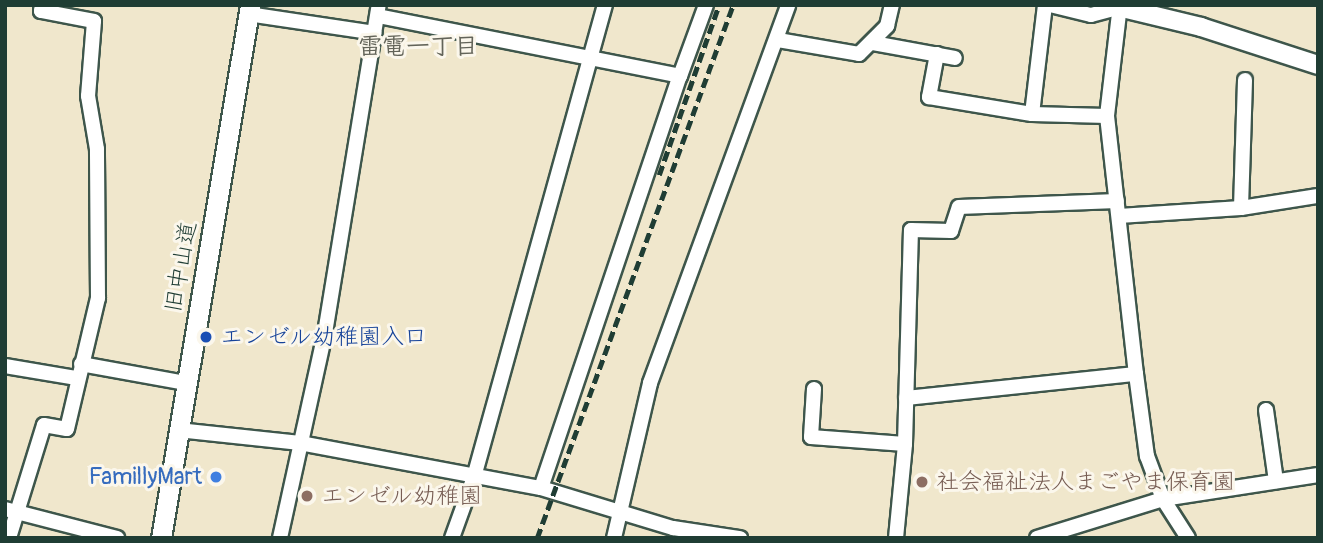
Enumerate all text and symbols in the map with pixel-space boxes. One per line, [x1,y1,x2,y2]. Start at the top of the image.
district label: 雷電一丁目 [358,33,478,61]
street label: 旧中山道 [159,219,203,315]
place label: エンゼル幼稚園入口 [220,323,427,351]
marker: エンゼル幼稚園入口 [198,329,214,345]
place label: FamillyMart [89,463,202,491]
place label: 社会福祉法人まごやま保育園 [936,468,1235,496]
marker: FamillyMart [208,469,224,485]
marker: 社会福祉法人まごやま保育園 [914,474,930,490]
place label: エンゼル幼稚園 [321,482,482,510]
marker: エンゼル幼稚園 [299,488,315,504]

